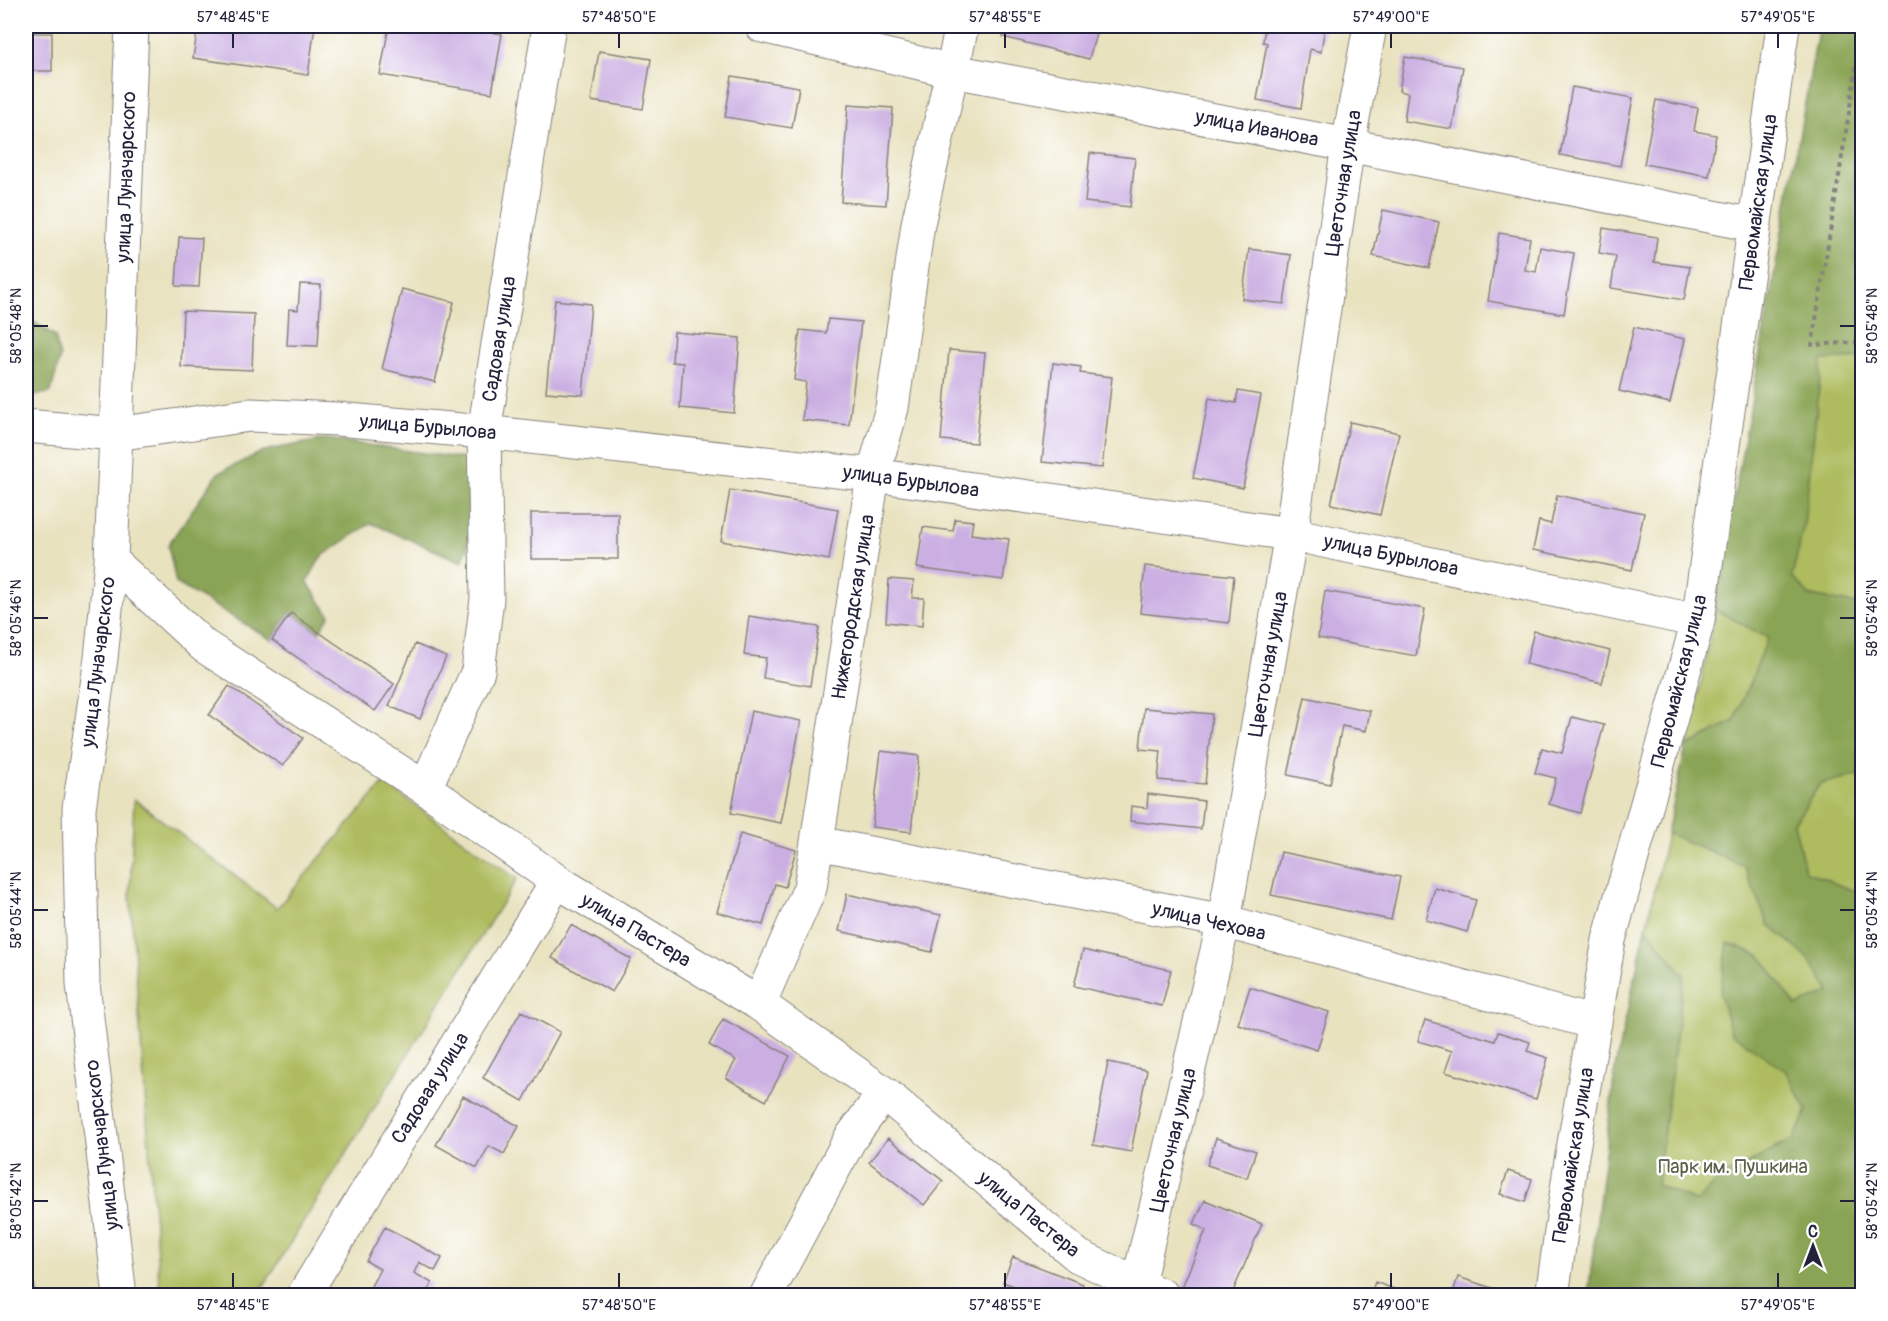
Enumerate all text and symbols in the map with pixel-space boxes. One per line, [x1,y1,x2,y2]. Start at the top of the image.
text: 57°48'45"E [197,8,269,27]
text: 57°48'50"E [582,8,656,27]
text: 57°48'55"E [969,8,1041,27]
text: 57°49'00"E [1353,8,1429,27]
text: 57°49'05"E [1741,8,1815,27]
street label: улица Луначарского [110,91,141,264]
street label: улица Иванова [1192,104,1321,152]
street label: Цветочная улица [1319,108,1367,258]
street label: Первомайская улица [1733,112,1783,292]
street label: Садовая улица [477,274,521,404]
text: 58°05'48"N [7,288,26,364]
text: 58°05'48"N [1863,288,1882,364]
street label: улица Бурылова [357,408,498,445]
street label: улица Бурылова [840,459,981,503]
street label: Нижегородская улица [826,513,880,701]
street label: улица Бурылова [1320,528,1461,582]
street label: улица Луначарского [75,575,121,750]
text: 58°05'46"N [7,579,26,657]
text: 58°05'46"N [1863,579,1882,657]
street label: Цветочная улица [1243,589,1293,739]
street label: Первомайская улица [1645,592,1713,770]
text: 58°05'44"N [7,871,26,949]
text: 58°05'44"N [1863,871,1882,949]
street label: улица Пастера [576,887,696,973]
street label: улица Чехова [1149,896,1268,946]
street label: Садовая улица [386,1027,474,1149]
street label: улица Луначарского [79,1058,125,1233]
street label: Цветочная улица [1144,1065,1202,1215]
street label: Первомайская улица [1547,1065,1599,1245]
park label: Парк им. Пушкина [1658,1154,1808,1179]
text: 58°05'42"N [7,1163,26,1239]
text: 58°05'42"N [1863,1163,1882,1239]
street label: улица Пастера [972,1165,1085,1263]
north arrow [1783,1216,1843,1276]
text: С [1808,1222,1818,1242]
text: 57°48'45"E [197,1296,269,1315]
text: 57°48'50"E [582,1296,656,1315]
text: 57°48'55"E [969,1296,1041,1315]
text: 57°49'00"E [1353,1296,1429,1315]
text: 57°49'05"E [1741,1296,1815,1315]

